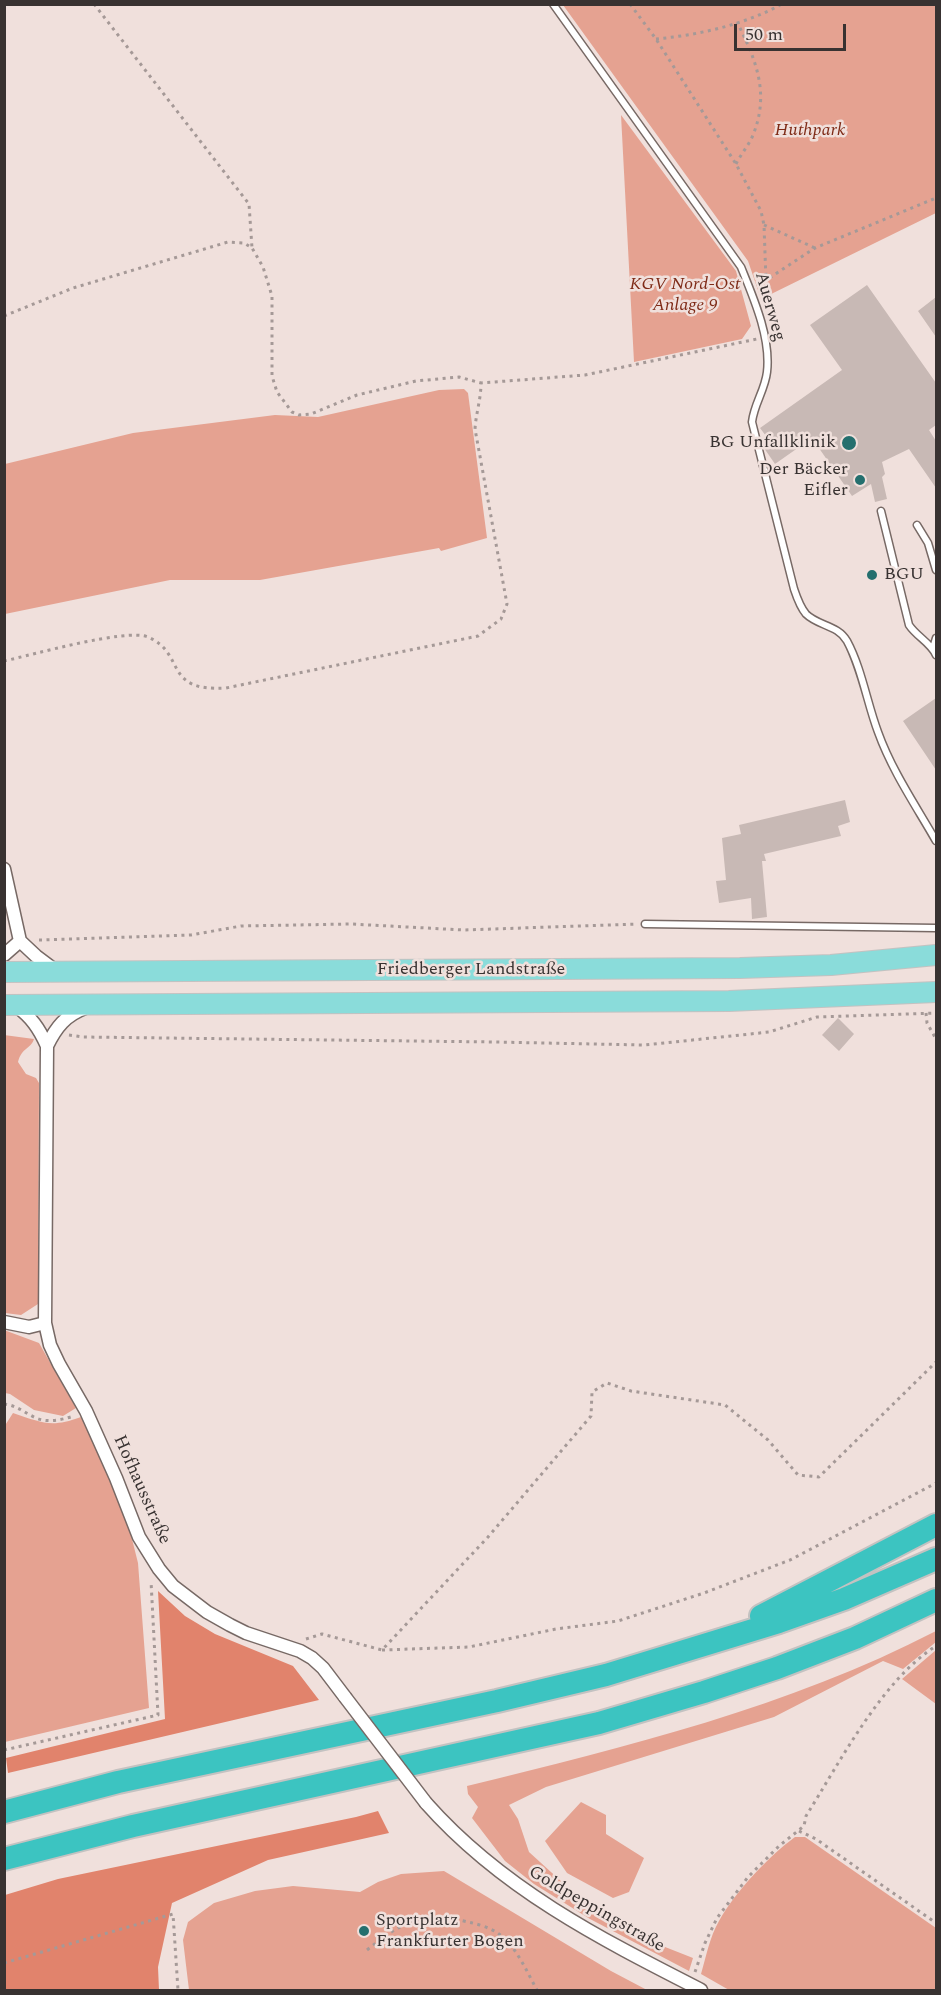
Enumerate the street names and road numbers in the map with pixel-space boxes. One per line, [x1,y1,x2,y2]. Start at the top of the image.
street label: Auerweg [749,270,789,344]
street label: Friedberger Landstraße [377,959,565,981]
street label: Hofhausstraße [107,1432,175,1548]
street label: Goldpeppingstraße [524,1862,668,1958]

